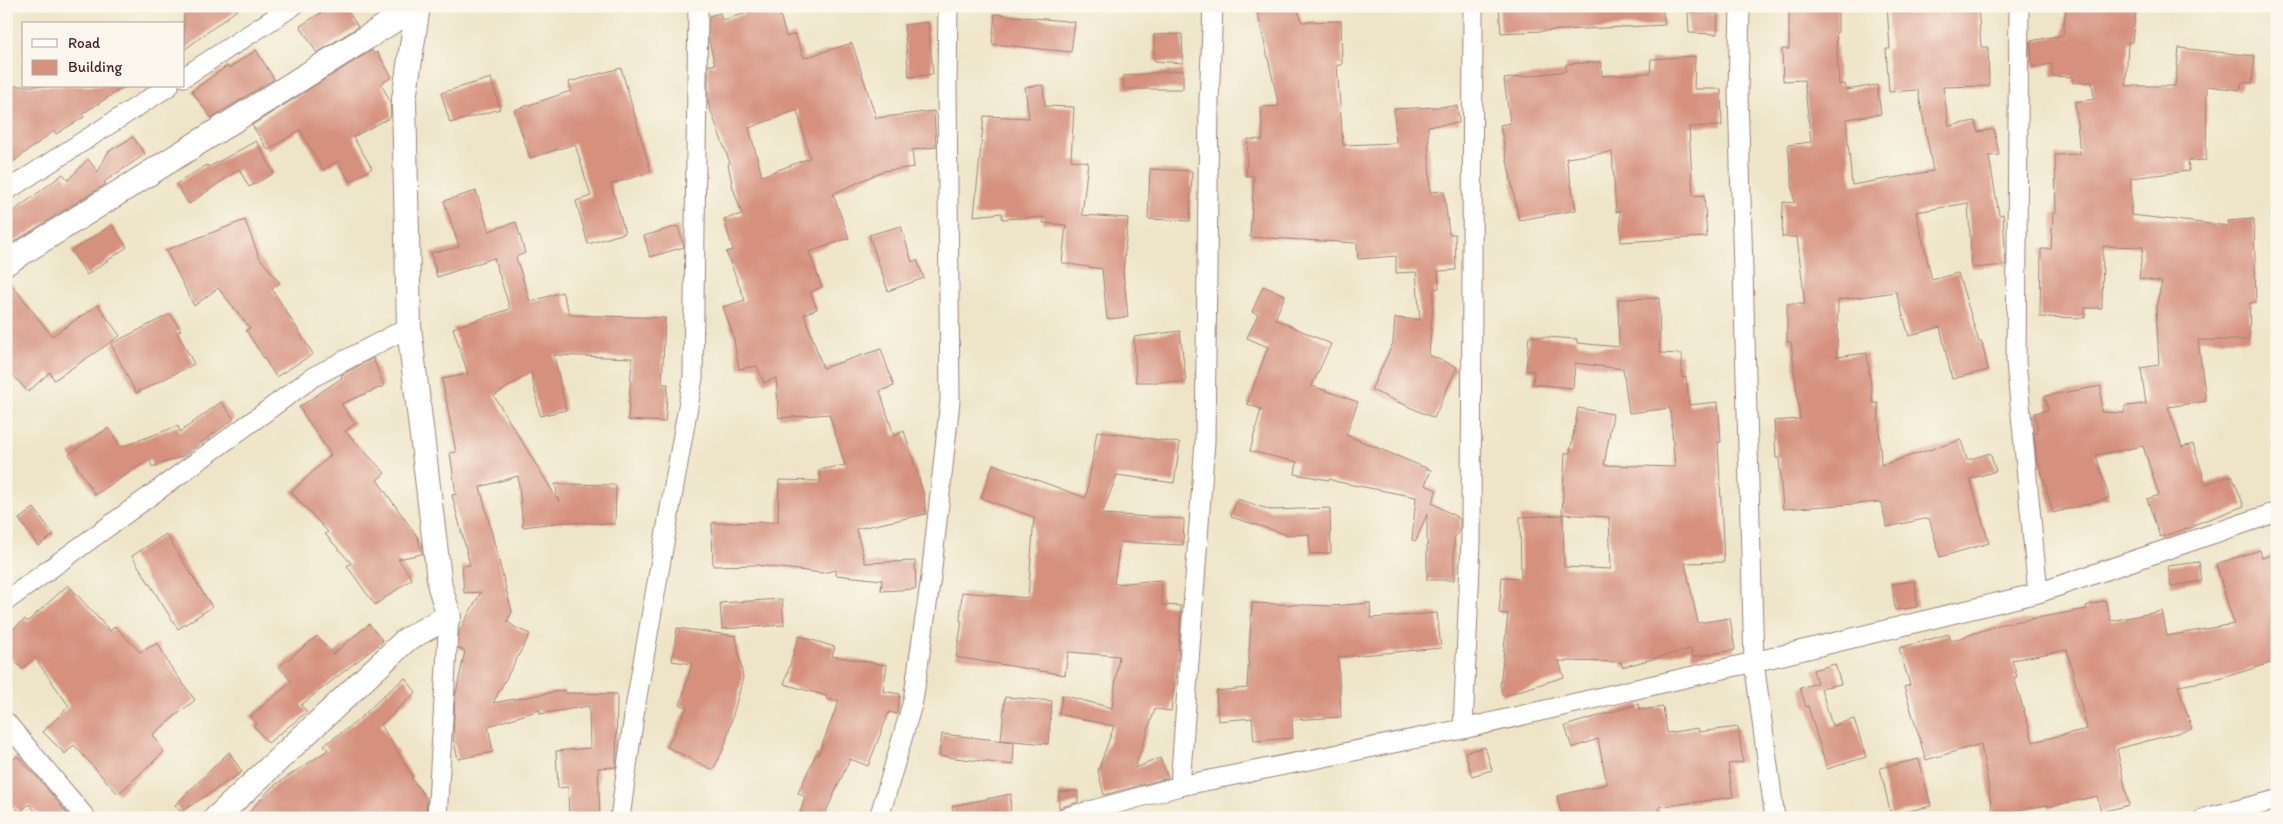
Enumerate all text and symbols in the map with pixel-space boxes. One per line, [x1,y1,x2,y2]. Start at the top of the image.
legend [22,22,185,88]
text: Road [68,34,101,52]
text: Building [68,58,122,76]

